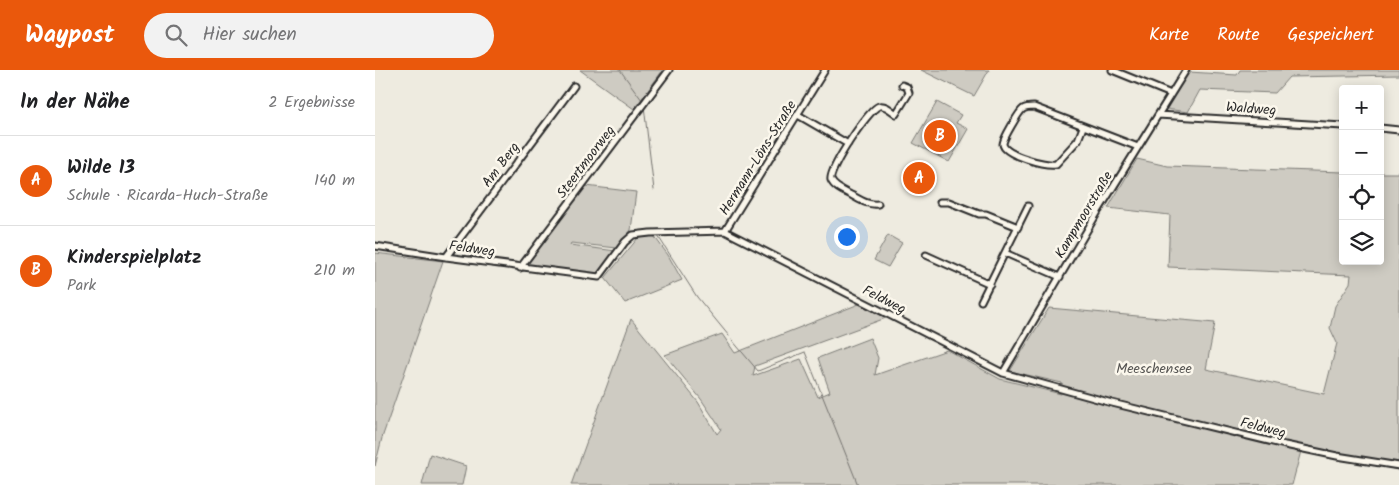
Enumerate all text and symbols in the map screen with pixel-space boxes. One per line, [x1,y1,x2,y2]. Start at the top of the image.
search box [144,13,494,58]
text: Waypost [25,16,114,55]
text: Hier suchen [202,20,297,50]
icon: search [162,21,190,49]
text: Karte [1149,21,1189,50]
text: Route [1217,21,1260,50]
text: Gespeichert [1288,21,1374,50]
map controls [1339,85,1384,265]
button: + [1339,85,1384,130]
text: In der Nähe [20,86,130,119]
text: 2 Ergebnisse [268,90,355,115]
street label: Hermann-Löns-Straße [714,96,803,220]
street label: Waldweg [1225,96,1277,122]
pin: B [924,117,956,155]
street label: Steertmoorweg [551,121,621,203]
button: − [1339,130,1384,175]
street label: Am Berg [477,138,525,192]
text: Wilde 13 [67,153,135,183]
pin: A [903,159,935,197]
street label: Kampmoorstraße [1049,167,1119,263]
text: A [31,168,41,193]
text: 140 m [314,168,355,193]
button: locate [1339,175,1384,220]
text: Schule · Ricarda-Huch-Straße [67,183,268,208]
button: layers [1339,220,1384,265]
your location [834,224,860,250]
street label: Feldweg [447,235,497,263]
text: Kinderspielplatz [67,243,201,273]
text: B [31,258,41,283]
text: 210 m [314,258,355,283]
text: Park [67,273,96,298]
street label: Feldweg [858,280,910,320]
park label: Meeschensee [1116,358,1193,380]
street label: Feldweg [1238,412,1288,444]

